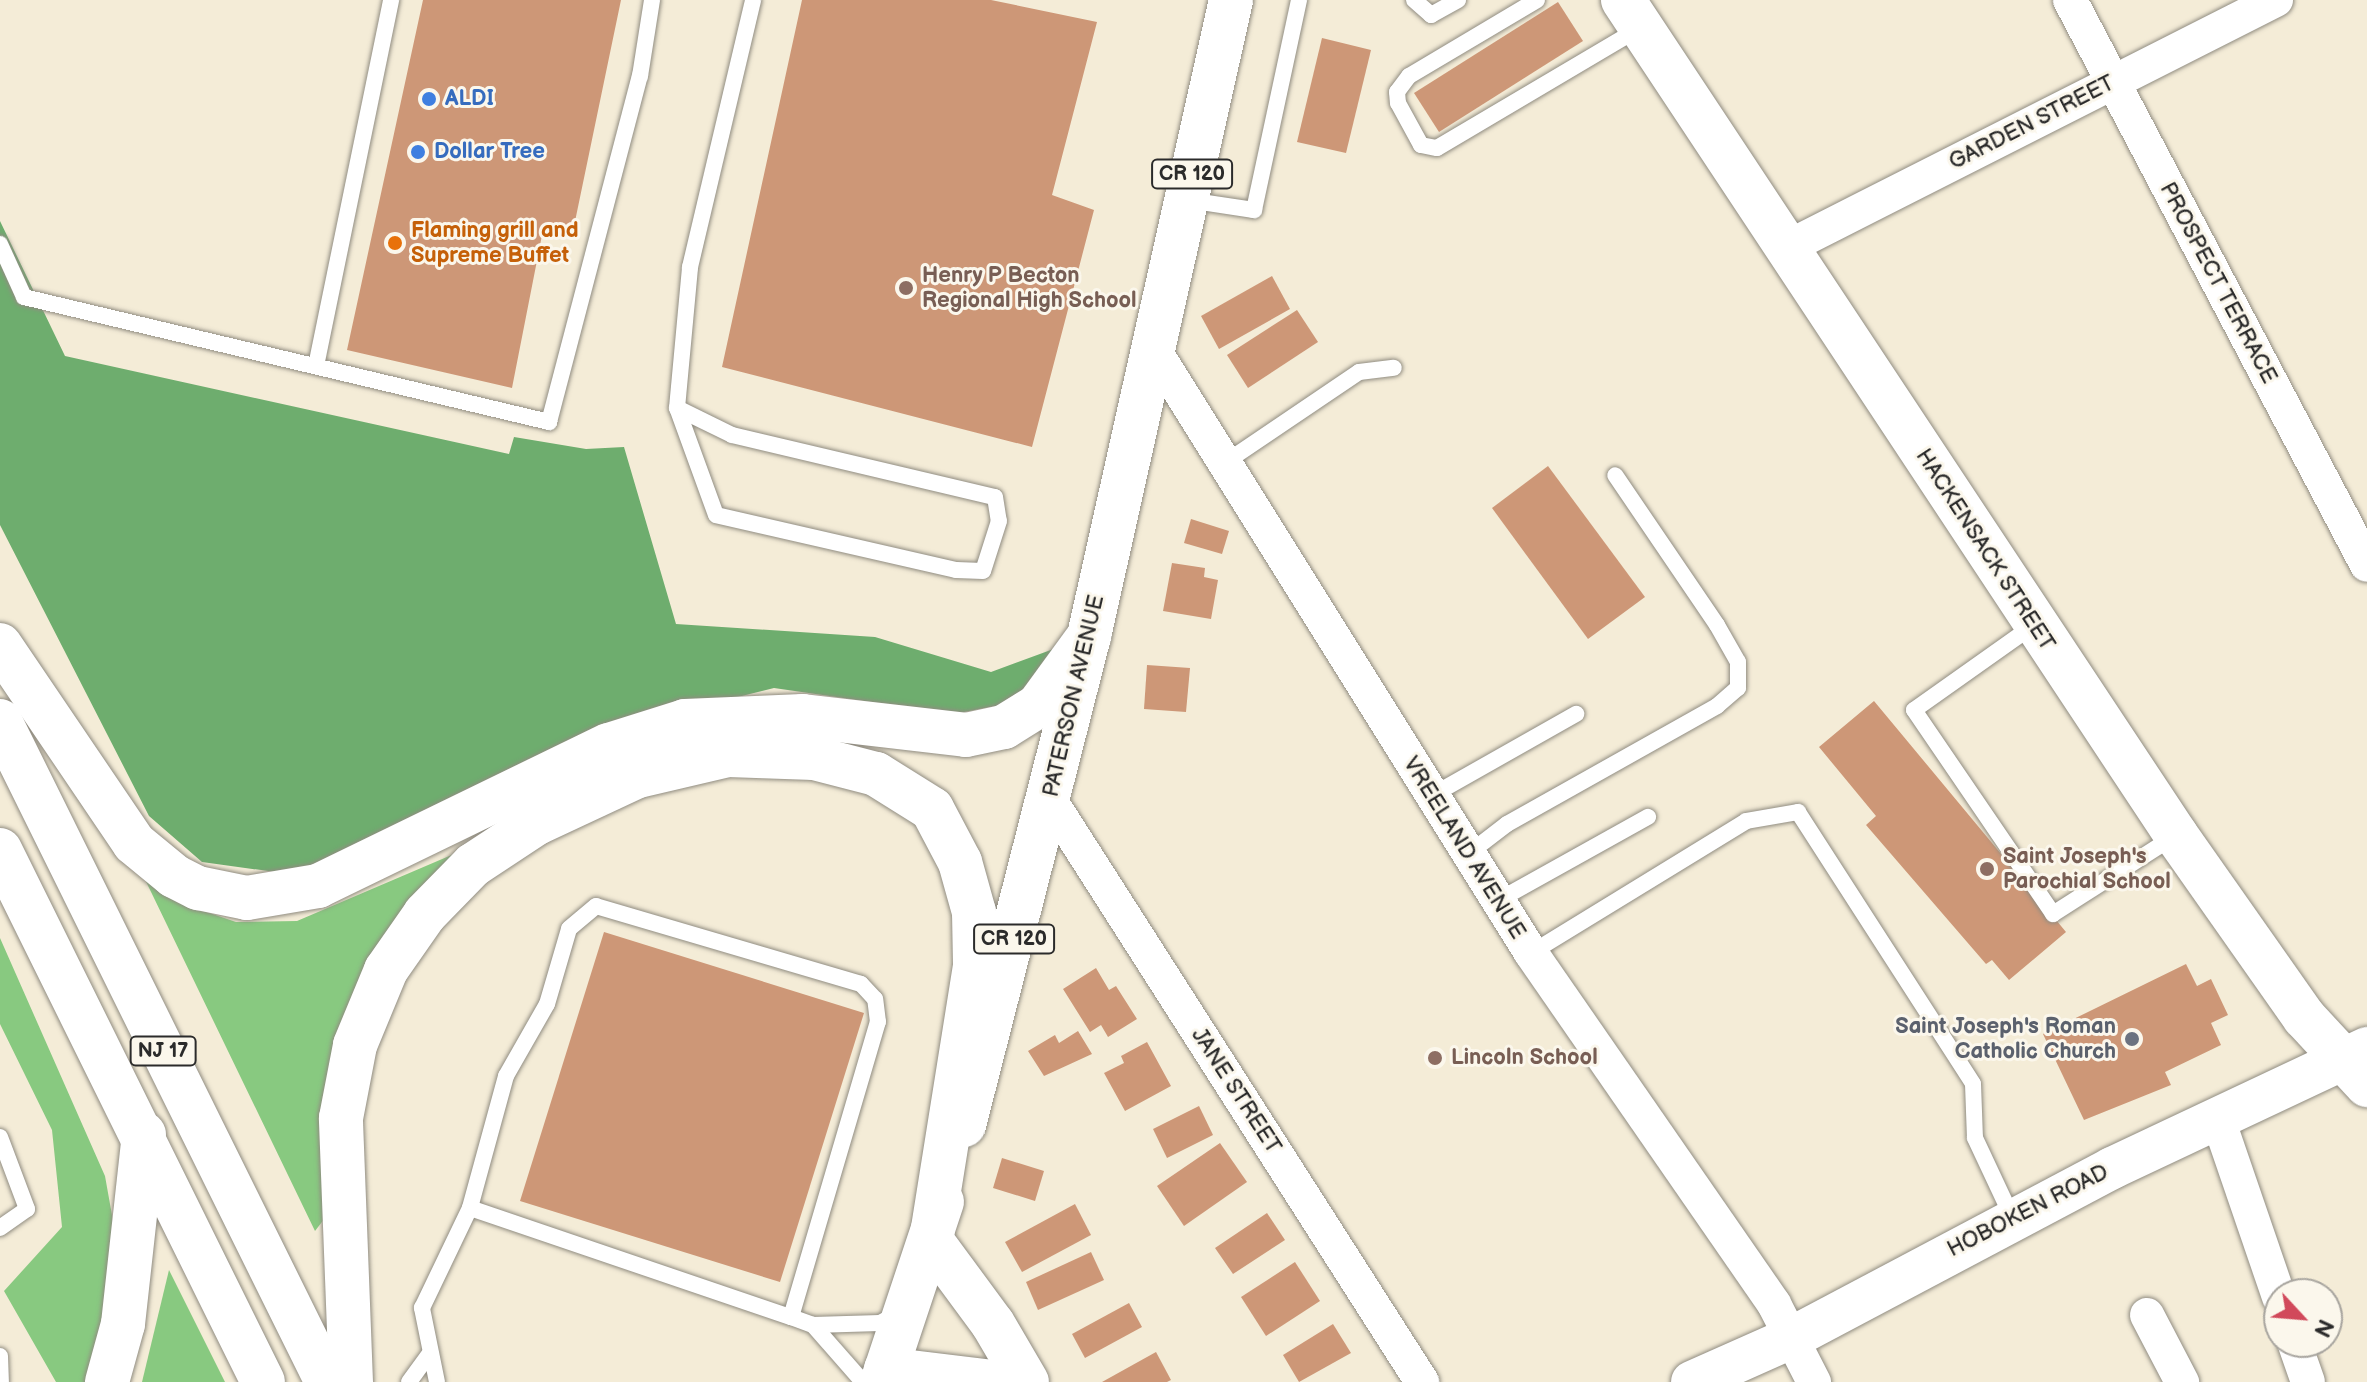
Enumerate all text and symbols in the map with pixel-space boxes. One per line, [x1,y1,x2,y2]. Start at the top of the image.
street label: GARDEN STREET [1945,70,2119,176]
place label: ALDI [445,86,494,112]
marker: ALDI [420,90,438,108]
place label: Dollar Tree [434,139,545,165]
marker: Dollar Tree [409,143,427,161]
road number: CR 120 [1150,158,1234,190]
street label: PROSPECT TERRACE [2154,178,2282,388]
place label: Flaming grill and Supreme Buffet [411,217,579,268]
marker: Flaming grill and Supreme Buffet [386,234,404,252]
place label: Henry P Becton Regional High School [922,262,1137,314]
marker: Henry P Becton Regional High School [897,279,915,297]
street label: HACKENSACK STREET [1910,444,2060,656]
street label: PATERSON AVENUE [1038,593,1110,799]
street label: VREELAND AVENUE [1397,752,1531,944]
place label: Saint Joseph's Parochial School [2003,843,2171,894]
marker: Saint Joseph's Parochial School [1978,860,1996,878]
road number: CR 120 [972,923,1056,955]
place label: Saint Joseph's Roman Catholic Church [1895,1013,2116,1064]
street label: JANE STREET [1185,1023,1287,1159]
marker: Saint Joseph's Roman Catholic Church [2123,1030,2141,1048]
road number: NJ 17 [129,1035,197,1067]
place label: Lincoln School [1451,1045,1598,1071]
marker: Lincoln School [1426,1049,1444,1067]
street label: HOBOKEN ROAD [1943,1159,2113,1263]
north arrow [2263,1278,2343,1358]
text: N [2307,1315,2339,1341]

